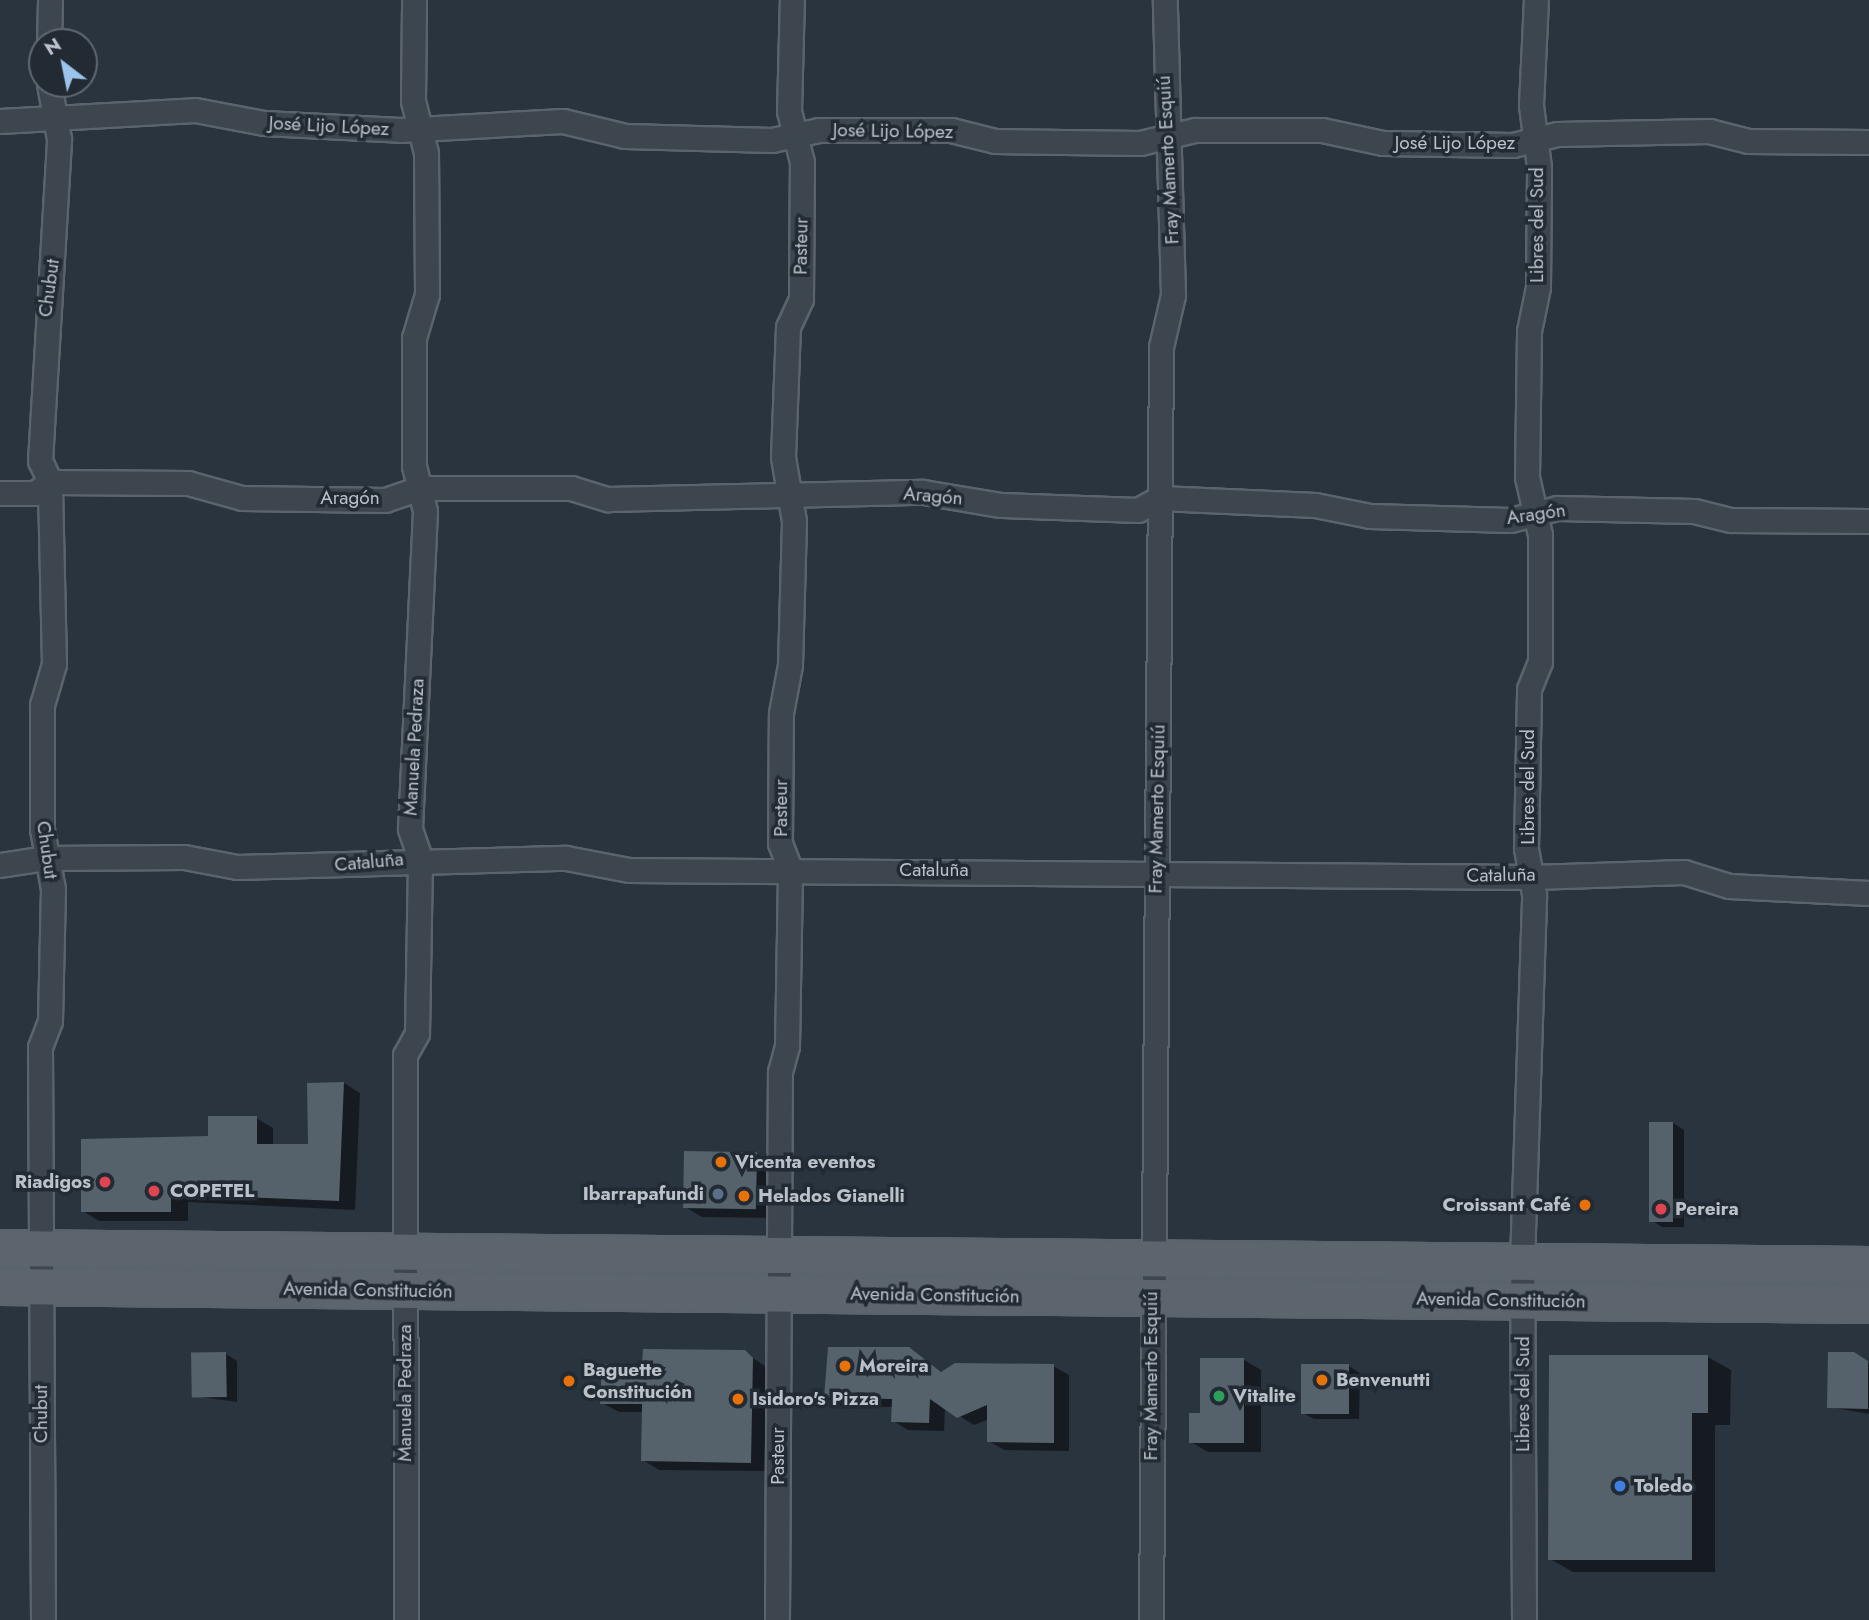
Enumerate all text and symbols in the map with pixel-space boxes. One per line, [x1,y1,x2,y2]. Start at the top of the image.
north arrow [28,28,98,98]
text: N [39,31,66,62]
street label: Fray Mamerto Esquiú [1152,75,1184,245]
street label: José Lijo López [268,111,390,141]
street label: José Lijo López [833,119,953,143]
street label: José Lijo López [1395,132,1515,154]
street label: Libres del Sud [1526,167,1548,283]
street label: Pasteur [789,217,813,275]
street label: Chubut [34,258,64,318]
street label: Aragón [902,482,964,510]
street label: Aragón [320,487,380,509]
street label: Aragón [1505,499,1567,529]
street label: Manuela Pedraza [399,678,429,816]
street label: Fray Mamerto Esquiú [1144,724,1170,894]
street label: Libres del Sud [1517,729,1539,845]
street label: Pasteur [770,779,792,837]
street label: Chubut [32,820,62,880]
street label: Cataluña [333,848,405,876]
street label: Cataluña [899,859,969,881]
street label: Cataluña [1466,863,1536,887]
place label: Vicenta eventos [735,1151,875,1173]
marker: Vicenta eventos [713,1154,729,1170]
place label: Riadigos [15,1171,91,1193]
marker: Riadigos [97,1174,113,1190]
place label: COPETEL [170,1180,254,1202]
marker: COPETEL [144,1181,164,1201]
place label: Ibarrapafundi [583,1183,704,1205]
place label: Helados Gianelli [758,1185,905,1207]
marker: Ibarrapafundi [710,1186,726,1202]
marker: Helados Gianelli [736,1188,752,1204]
place label: Croissant Café [1442,1194,1571,1216]
marker: Croissant Café [1577,1197,1593,1213]
place label: Pereira [1675,1198,1739,1220]
marker: Pereira [1653,1201,1669,1217]
street label: Avenida Constitución [283,1277,453,1303]
street label: Avenida Constitución [850,1282,1020,1308]
street label: Avenida Constitución [1416,1287,1586,1313]
street label: Fray Mamerto Esquiú [1140,1292,1162,1460]
street label: Manuela Pedraza [394,1324,416,1462]
street label: Libres del Sud [1512,1336,1534,1452]
place label: Moreira [859,1355,929,1377]
marker: Moreira [837,1358,853,1374]
place label: Baguette Constitución [583,1359,692,1403]
place label: Benvenutti [1336,1369,1430,1391]
marker: Benvenutti [1314,1372,1330,1388]
marker: Baguette Constitución [561,1373,577,1389]
street label: Chubut [30,1385,52,1443]
place label: Vitalite [1233,1385,1296,1407]
place label: Isidoro's Pizza [752,1388,879,1410]
marker: Vitalite [1211,1388,1227,1404]
marker: Isidoro's Pizza [730,1391,746,1407]
street label: Pasteur [767,1427,789,1485]
place label: Toledo [1634,1475,1693,1497]
marker: Toledo [1612,1478,1628,1494]

